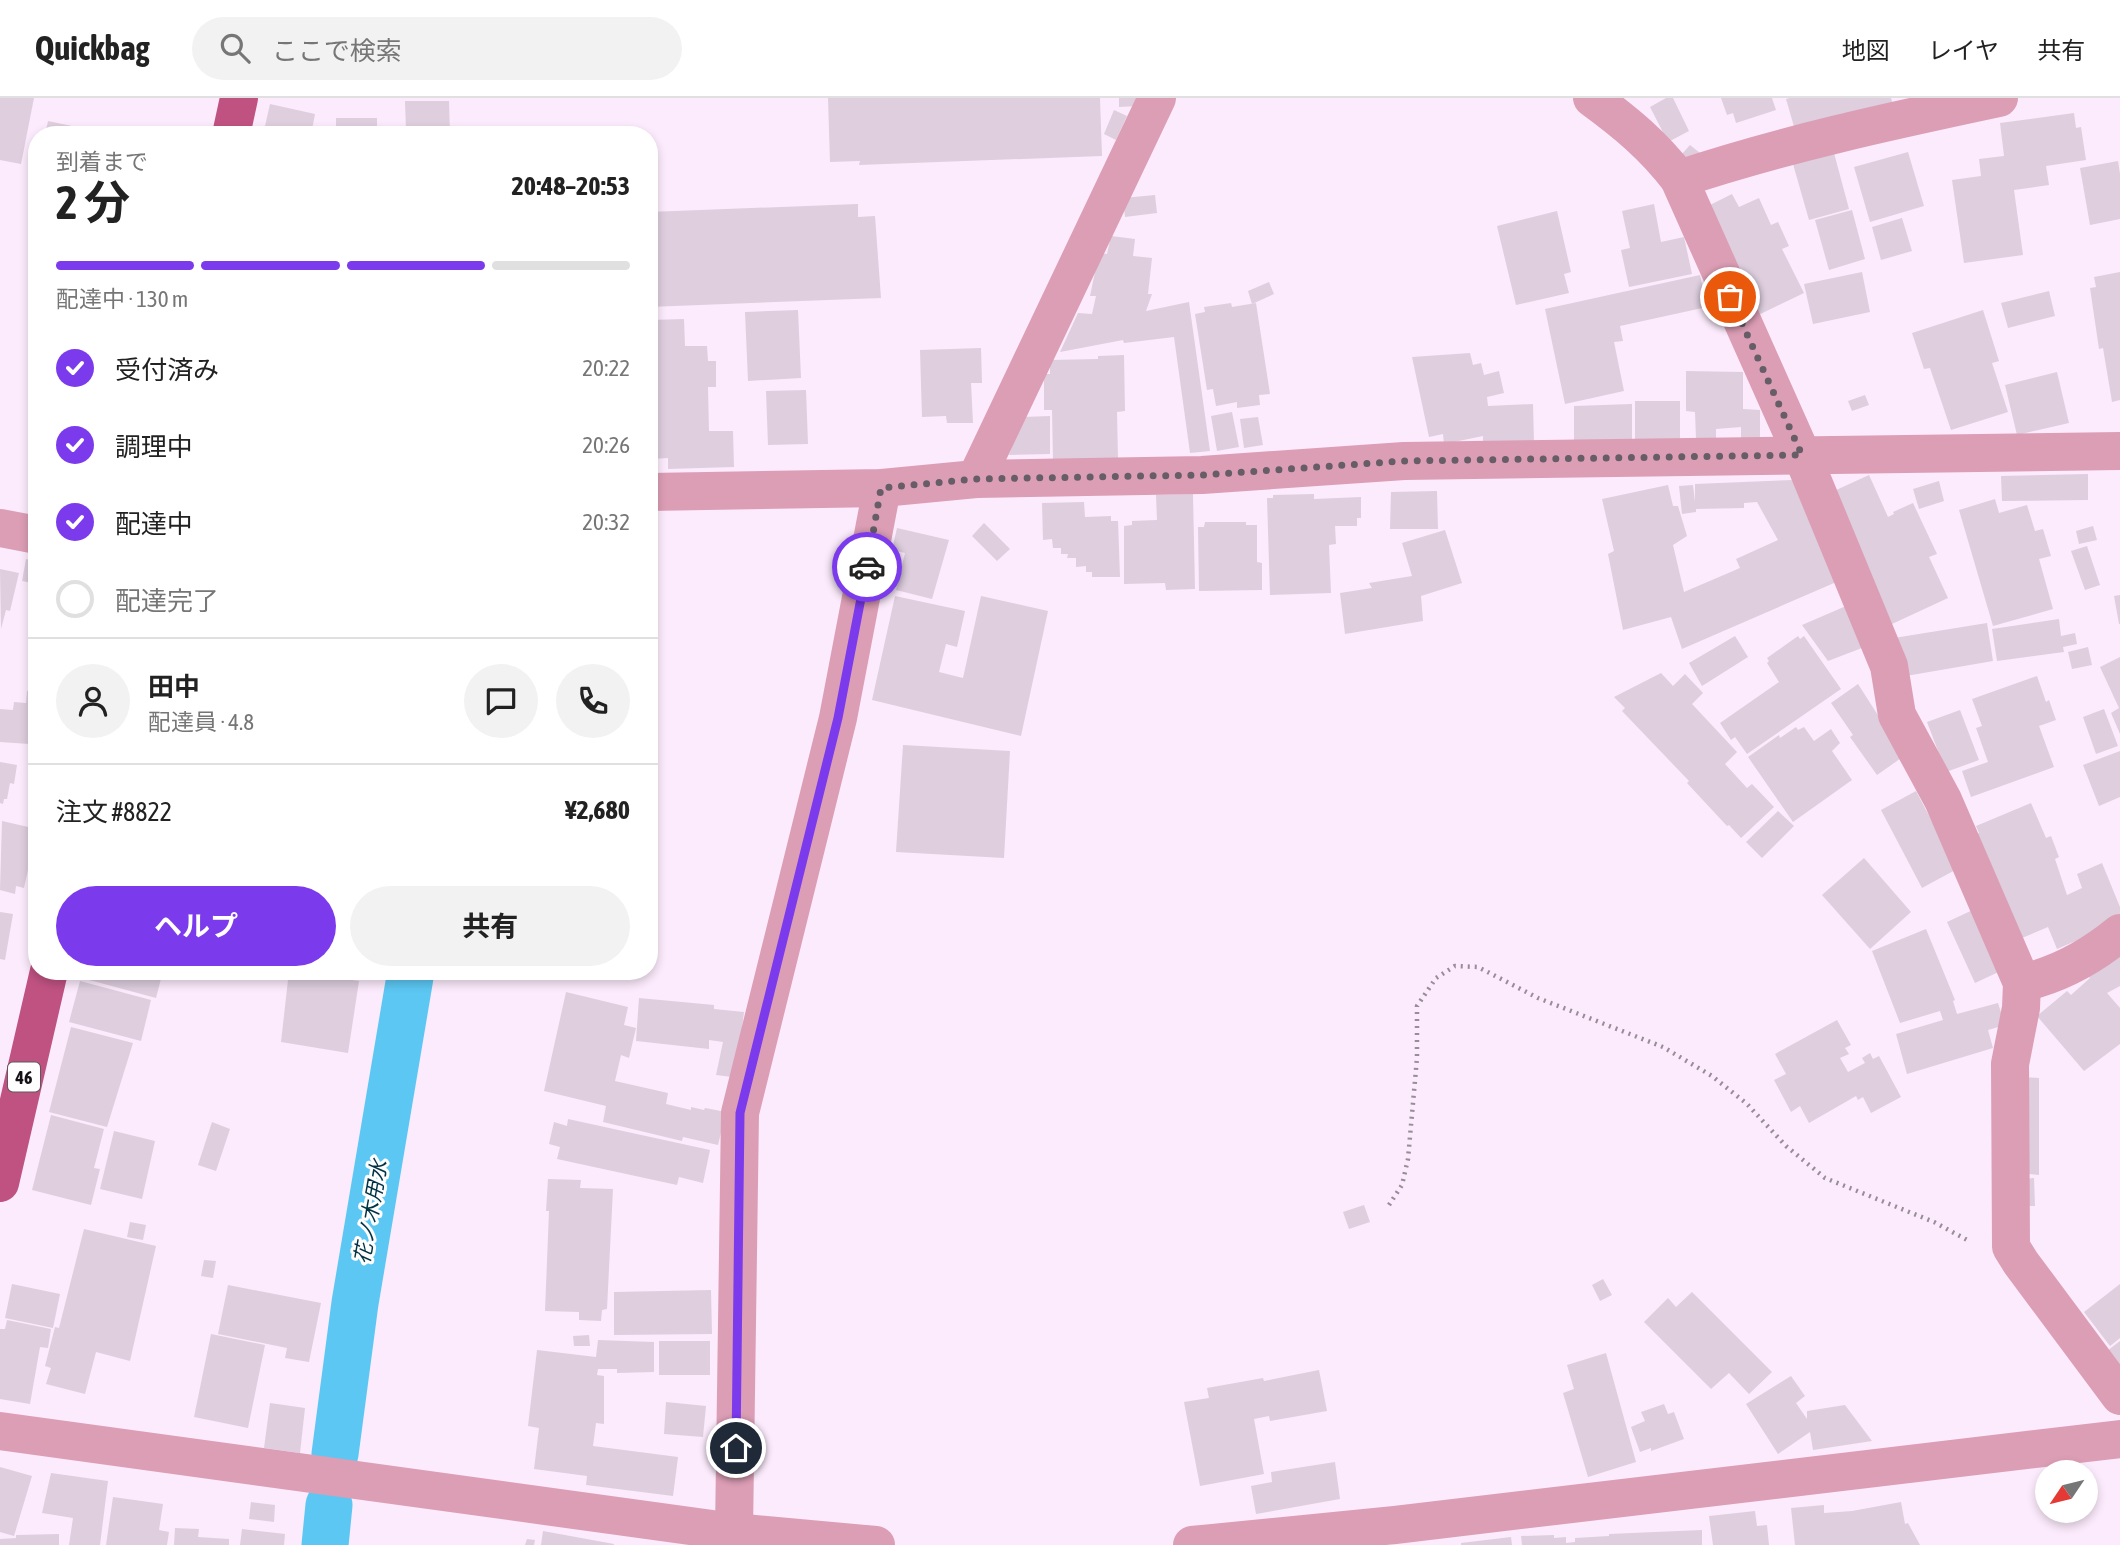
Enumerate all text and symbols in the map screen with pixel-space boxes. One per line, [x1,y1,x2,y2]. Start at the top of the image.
search box [192,17,682,80]
text: Quickbag [35,29,150,67]
icon: search [216,29,254,67]
text: ここで検索 [272,36,402,66]
text: 地図 [1842,37,1890,64]
text: レイヤ [1928,37,1999,64]
text: 共有 [2037,37,2085,64]
text: 到着まで [56,149,148,175]
text: 20:48–20:53 [512,171,630,201]
text: 2 分 [56,176,130,229]
pin [1700,267,1760,327]
icon: bag [1711,278,1749,316]
text: 配達中 · 130 m [56,286,188,312]
icon: check [56,349,94,387]
text: 受付済み [115,355,219,385]
text: 20:22 [582,355,630,381]
icon: check [56,426,94,464]
text: 調理中 [115,432,193,462]
text: 20:26 [582,432,630,458]
icon: check [56,503,94,541]
text: 配達中 [115,509,193,539]
text: 20:32 [582,509,630,535]
courier [832,532,902,602]
icon: car [848,548,886,586]
text: 配達完了 [115,586,219,616]
button: person [56,664,130,738]
button: chat [464,664,538,738]
button: phone [556,664,630,738]
text: 田中 [148,672,200,702]
text: 配達員 · 4.8 [148,709,254,735]
text: ¥2,680 [565,795,630,825]
text: 注文 #8822 [56,797,172,827]
button: ヘルプ [56,886,336,966]
button: 共有 [350,886,630,966]
road number: 46 [8,1062,40,1092]
water label: 花ノ木用水 [349,1156,391,1266]
pin [706,1418,766,1478]
icon: home [717,1429,755,1467]
north arrow [2035,1460,2098,1522]
map controls [2035,1460,2098,1523]

